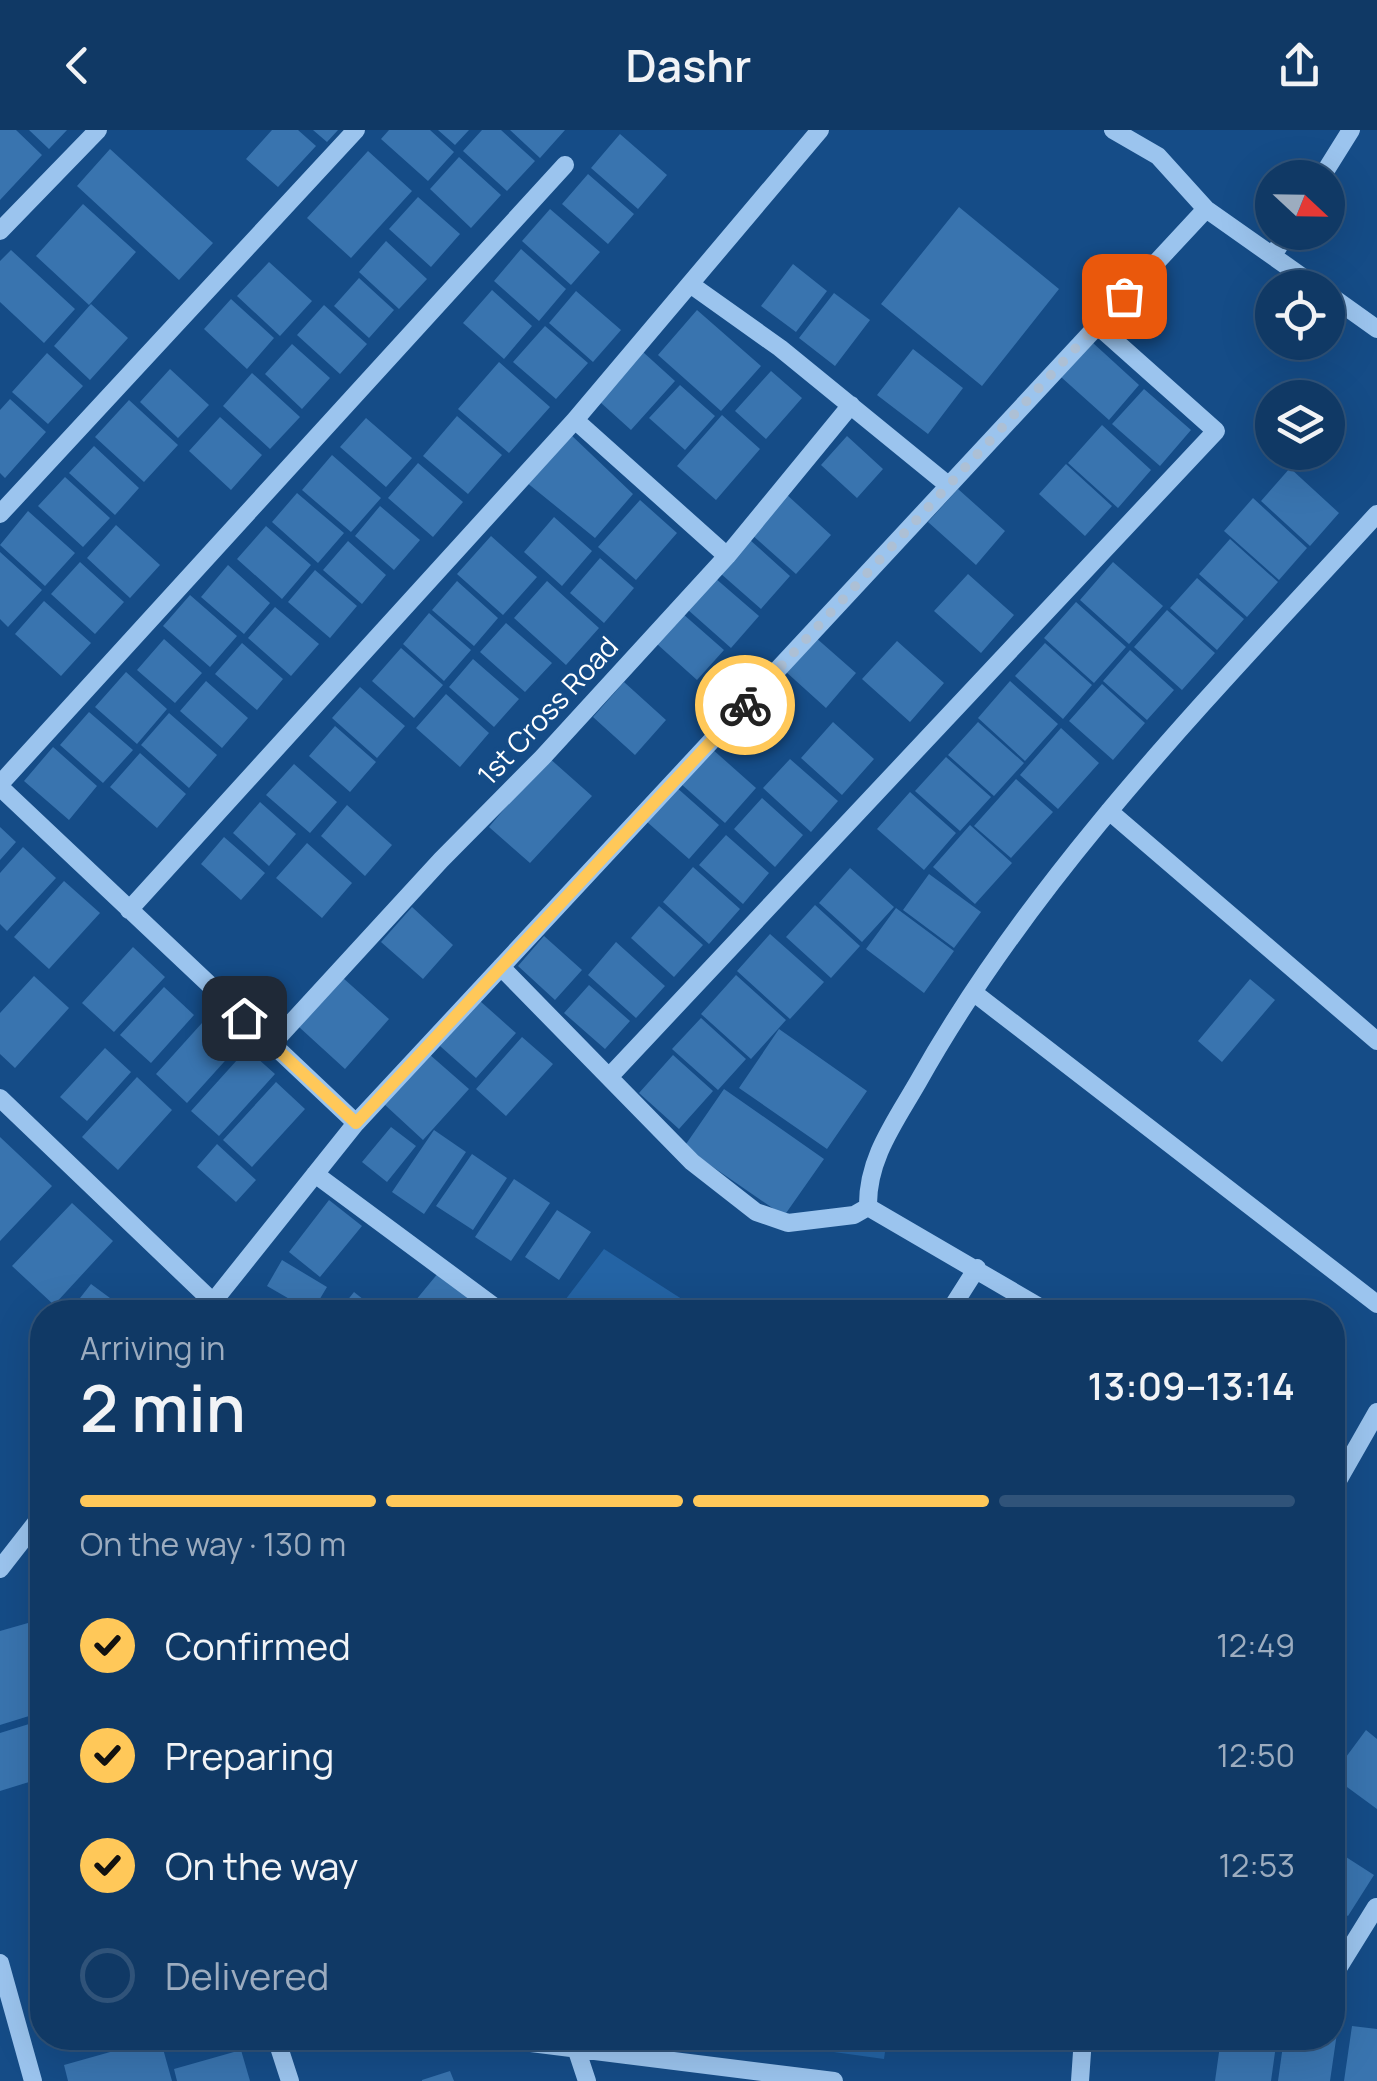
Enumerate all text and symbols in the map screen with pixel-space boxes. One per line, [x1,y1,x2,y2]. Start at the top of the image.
text: Dashr [626,34,751,96]
icon: back [50,38,105,93]
icon: share [1272,38,1327,93]
north arrow [1255,160,1345,250]
map controls [1255,160,1345,470]
pin [1082,254,1167,339]
icon: bag [1097,269,1152,324]
button: locate [1255,270,1345,360]
button: layers [1255,380,1345,470]
street label: 1st Cross Road [468,628,626,792]
courier [695,655,795,755]
icon: bike [718,678,773,733]
pin [202,976,287,1061]
icon: home [217,991,272,1046]
text: Arriving in [80,1326,225,1370]
text: 13:09–13:14 [1087,1359,1295,1411]
text: 2 min [80,1363,246,1452]
text: On the way · 130 m [80,1522,346,1566]
icon: check [80,1618,135,1673]
text: Confirmed [165,1619,351,1671]
text: 12:49 [1216,1623,1295,1667]
icon: check [80,1728,135,1783]
text: Preparing [165,1729,334,1781]
text: 12:50 [1217,1733,1295,1777]
icon: check [80,1838,135,1893]
text: On the way [165,1839,358,1891]
text: 12:53 [1219,1843,1295,1887]
text: Delivered [165,1949,329,2001]

